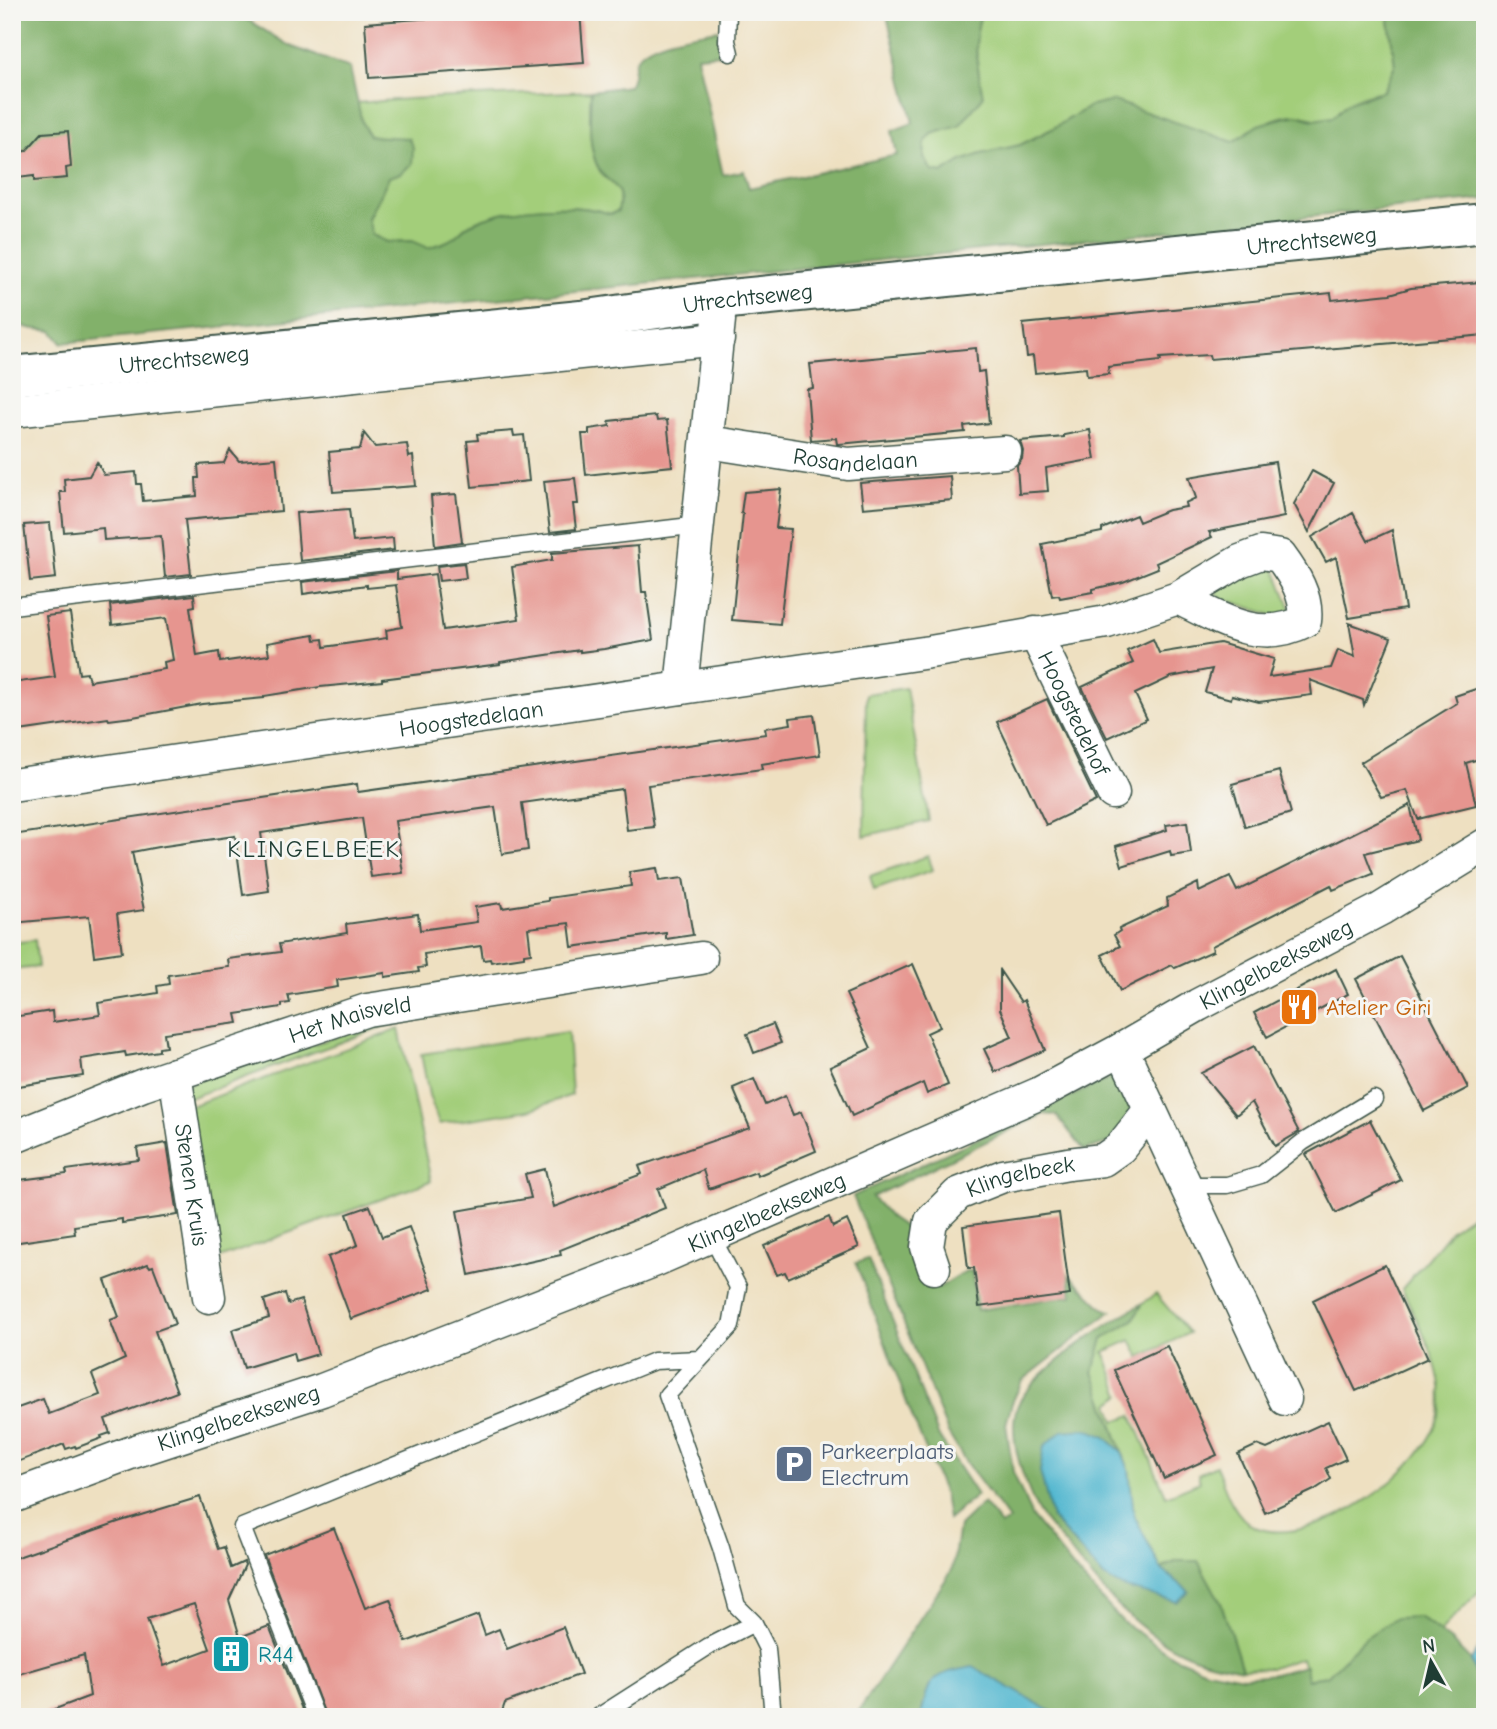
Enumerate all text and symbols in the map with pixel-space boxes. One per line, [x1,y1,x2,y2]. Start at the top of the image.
street label: Utrechtseweg [1245,221,1378,261]
street label: Utrechtseweg [681,278,814,319]
street label: Utrechtseweg [118,340,251,379]
street label: Rosandelaan [791,443,919,479]
street label: Hoogstedehof [1032,647,1116,781]
street label: Hoogstedelaan [397,695,545,743]
district label: KLINGELBEEK [227,835,401,863]
street label: Klingelbeekseweg [1195,913,1357,1016]
restaurant icon: Atelier Giri [1278,986,1320,1028]
street label: Het Maisveld [285,990,413,1049]
place label: Atelier Giri [1326,994,1431,1021]
street label: Stenen Kruis [169,1122,214,1248]
street label: Klingelbeek [962,1150,1076,1203]
street label: Klingelbeekseweg [684,1166,850,1259]
street label: Klingelbeekseweg [154,1379,323,1457]
place label: Parkeerplaats Electrum [821,1438,954,1491]
parking icon: Parkeerplaats Electrum [773,1443,815,1485]
north arrow [1396,1628,1466,1698]
building icon: R44 [210,1633,252,1675]
text: N [1421,1634,1436,1658]
place label: R44 [258,1641,294,1668]

